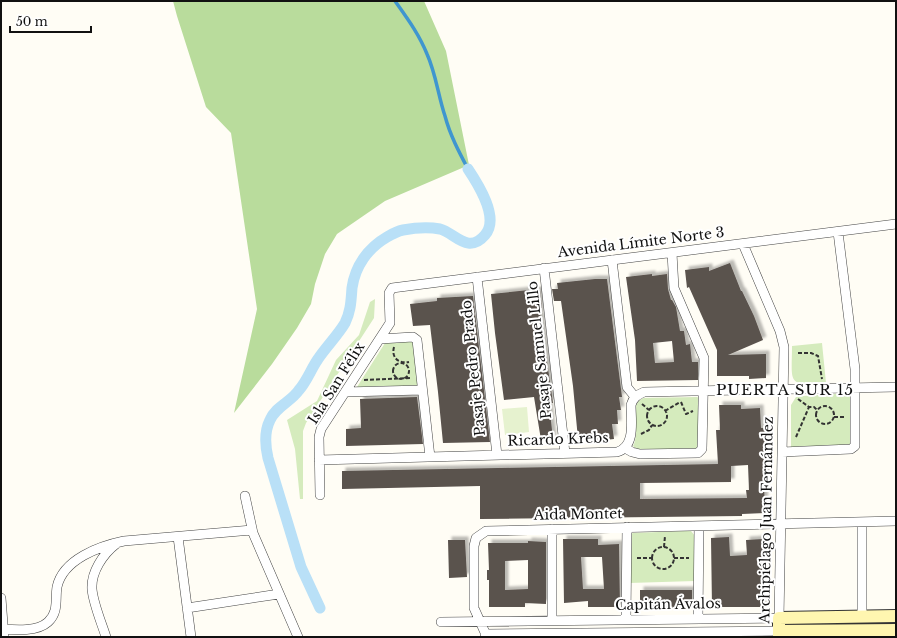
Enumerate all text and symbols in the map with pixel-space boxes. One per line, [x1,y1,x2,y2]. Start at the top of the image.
scale bar [10,8,91,34]
text: 50 m [16,14,48,29]
street label: Avenida Límite Norte 3 [556,223,725,261]
street label: Pasaje Samuel Lillo [523,280,555,420]
street label: Pasaje Pedro Prado [457,299,489,437]
street label: Isla San Félix [304,338,369,427]
district label: PUERTA SUR 15 [716,380,854,399]
street label: Archipiélago Juan Fernández [755,416,777,625]
street label: Ricardo Krebs [507,428,609,450]
street label: Aida Montet [532,504,623,524]
street label: Capitán Ávalos [615,594,721,614]

